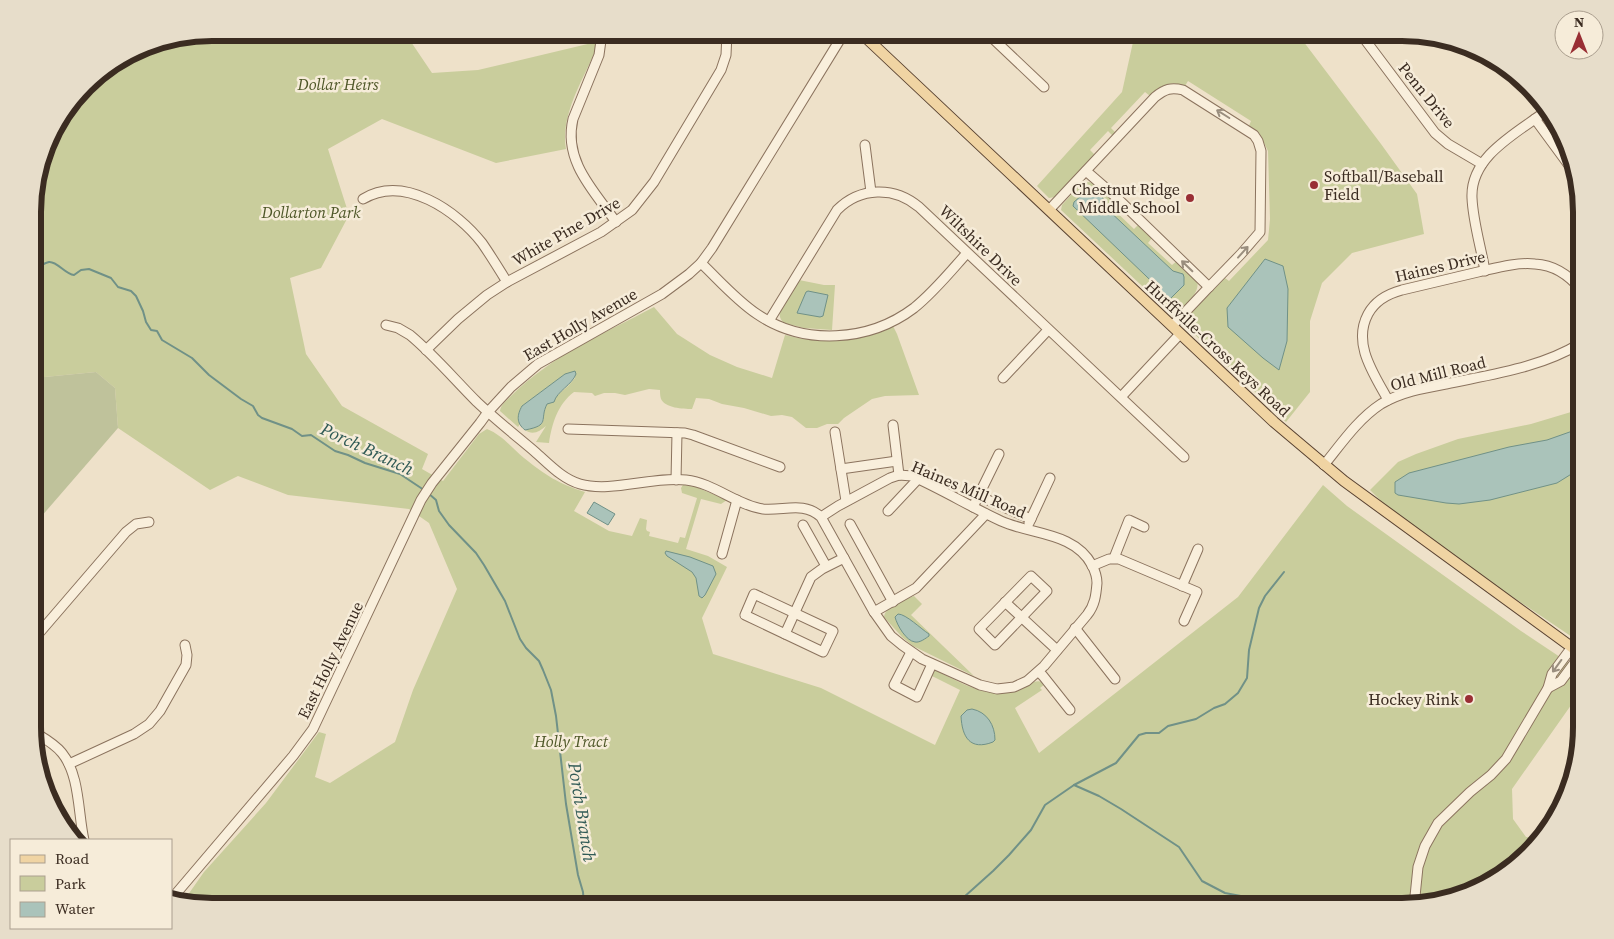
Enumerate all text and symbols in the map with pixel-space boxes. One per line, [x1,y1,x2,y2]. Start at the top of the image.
north arrow [1554,10,1604,60]
text: N [1574,12,1584,32]
street label: Penn Drive [1394,57,1460,133]
park label: Dollar Heirs [296,73,379,95]
one-way arrow [1216,109,1230,119]
place label: Softball/Baseball Field [1324,165,1444,205]
place label: Chestnut Ridge Middle School [1072,178,1180,218]
marker: Softball/Baseball Field [1308,179,1320,191]
street label: White Pine Drive [508,191,624,271]
marker: Chestnut Ridge Middle School [1184,192,1196,204]
street label: Wiltshire Drive [934,200,1028,290]
park label: Dollarton Park [261,201,361,223]
one-way arrow [1237,245,1248,258]
street label: Haines Drive [1393,245,1487,287]
one-way arrow [1181,260,1193,272]
street label: Hurffville-Cross Keys Road [1141,275,1295,421]
street label: East Holly Avenue [519,282,641,366]
street label: Old Mill Road [1388,351,1488,395]
water label: Porch Branch [316,416,418,481]
street label: Haines Mill Road [908,455,1030,523]
street label: East Holly Avenue [292,597,368,723]
one-way arrow [1552,659,1563,672]
place label: Hockey Rink [1368,688,1459,710]
marker: Hockey Rink [1463,693,1475,705]
park label: Holly Tract [533,730,609,752]
water label: Porch Branch [562,760,603,863]
legend [10,839,172,929]
text: Road [55,848,89,869]
text: Park [55,873,87,894]
text: Water [55,898,96,919]

